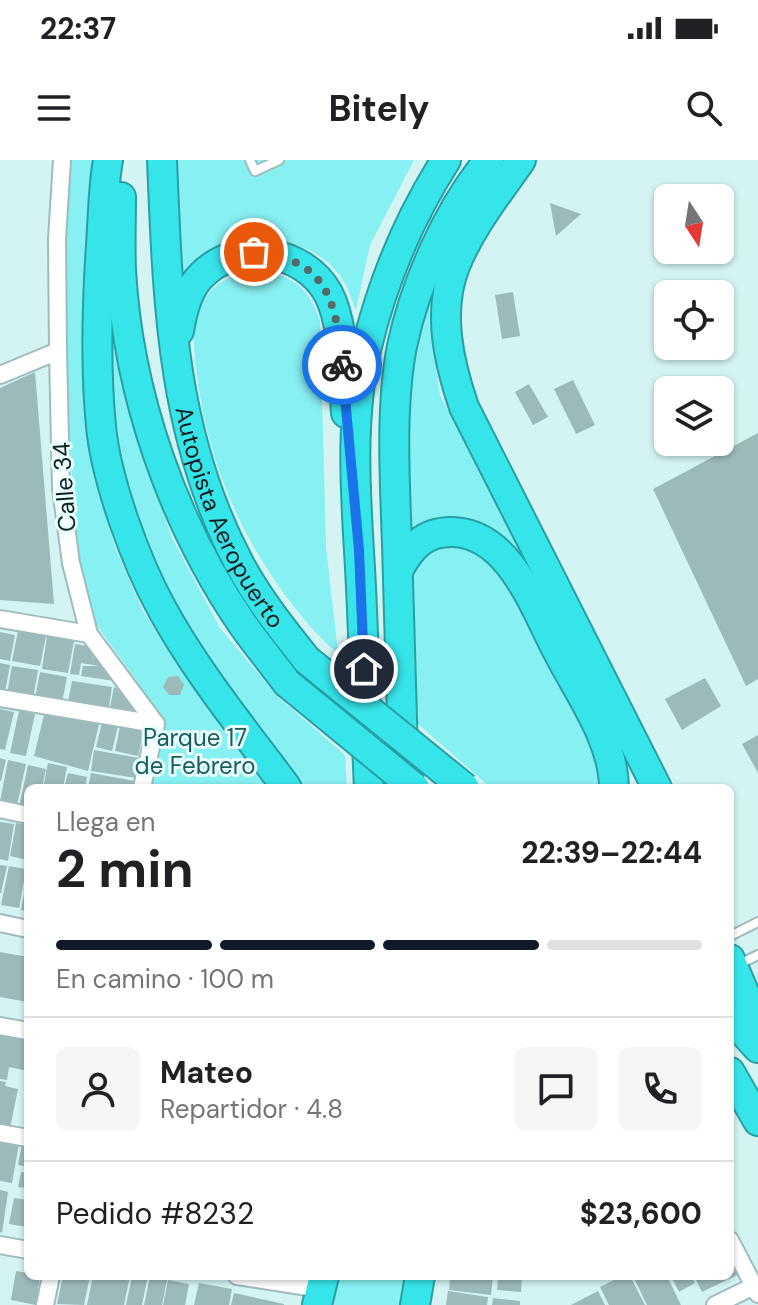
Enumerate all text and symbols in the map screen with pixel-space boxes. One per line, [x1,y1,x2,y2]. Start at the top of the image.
text: 22:37 [40,9,116,48]
text: Bitely [329,85,430,132]
icon: menu [32,86,76,130]
icon: search [682,86,726,130]
north arrow [654,184,734,264]
map controls [654,184,734,456]
pin [220,218,288,286]
icon: bag [232,230,276,274]
button: locate [654,280,734,360]
courier [302,325,382,405]
icon: bike [320,343,364,387]
button: layers [654,376,734,456]
street label: Autopista Aeropuerto [169,403,292,634]
street label: Calle 34 [45,441,83,533]
pin [330,635,398,703]
icon: home [342,647,386,691]
park label: Parque 17 de Febrero [135,722,255,781]
text: Llega en [56,805,155,839]
text: 22:39–22:44 [521,833,702,872]
text: 2 min [56,835,194,903]
text: En camino · 100 m [56,962,274,996]
button: person [56,1047,140,1131]
button: chat [514,1047,598,1131]
button: phone [618,1047,702,1131]
text: Mateo [160,1053,253,1092]
text: Repartidor · 4.8 [160,1092,343,1126]
text: Pedido #8232 [56,1194,254,1233]
text: $23,600 [580,1194,702,1233]

